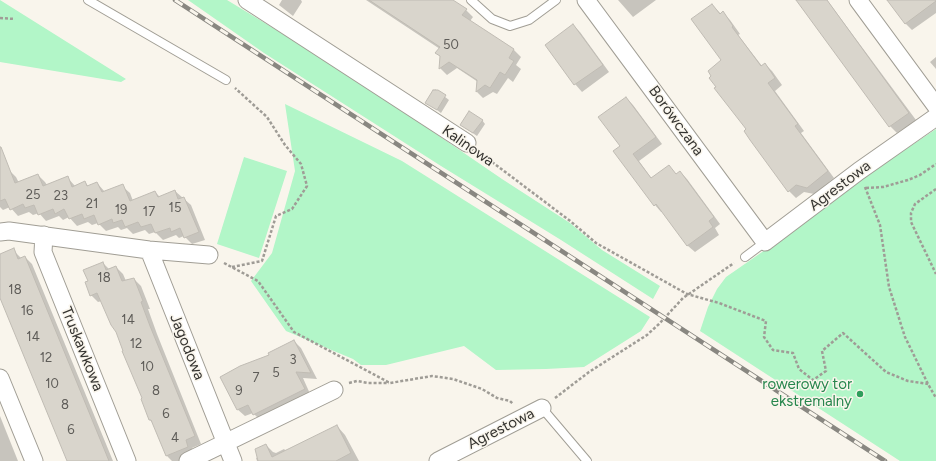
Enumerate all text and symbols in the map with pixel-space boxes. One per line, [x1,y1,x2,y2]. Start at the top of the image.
house number: 50 [443,37,459,53]
street label: Borówczana [645,82,707,160]
street label: Kalinowa [438,122,498,170]
street label: Agrestowa [806,157,874,215]
house number: 25 [26,187,40,203]
house number: 23 [54,188,68,204]
house number: 21 [86,196,98,212]
house number: 15 [169,200,181,216]
house number: 19 [115,202,127,218]
house number: 17 [143,204,155,220]
house number: 18 [97,270,111,286]
house number: 18 [8,282,22,298]
house number: 16 [21,303,33,319]
street label: Truskawkowa [57,304,107,394]
street label: Jagodowa [166,311,208,383]
house number: 14 [121,312,135,328]
house number: 14 [26,329,40,345]
house number: 12 [130,336,142,352]
house number: 12 [40,350,52,366]
house number: 3 [289,352,297,368]
house number: 10 [140,359,154,375]
house number: 5 [272,365,280,381]
house number: 7 [253,370,259,386]
house number: 10 [45,376,59,392]
place label: rowerowy tor ekstremalny [762,376,852,411]
house number: 8 [152,383,160,399]
house number: 9 [235,383,243,399]
marker: rowerowy tor ekstremalny [855,389,865,399]
house number: 8 [61,397,69,413]
street label: Agrestowa [465,405,537,453]
house number: 6 [162,406,170,422]
house number: 6 [67,422,75,438]
house number: 4 [171,430,179,446]

